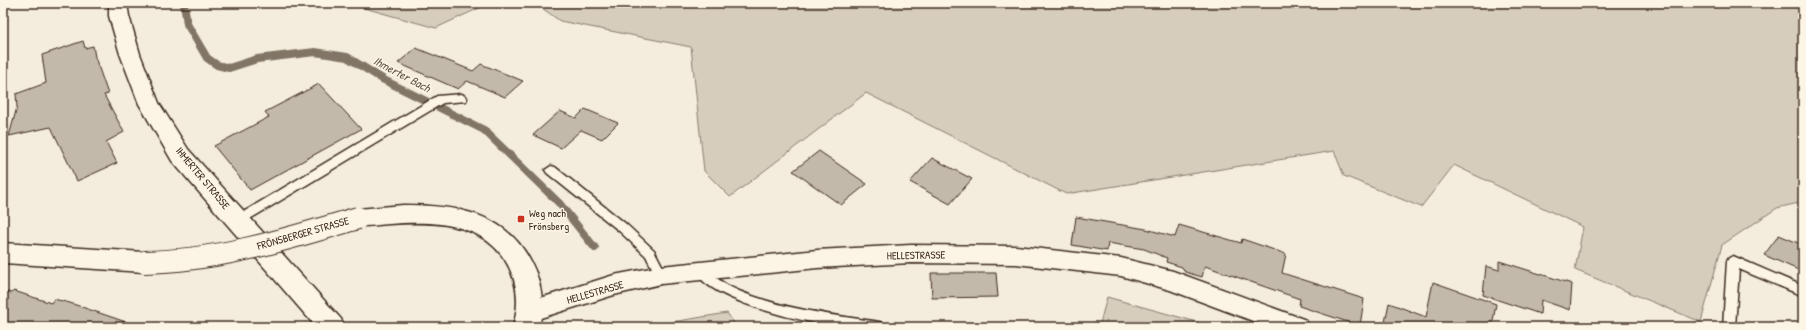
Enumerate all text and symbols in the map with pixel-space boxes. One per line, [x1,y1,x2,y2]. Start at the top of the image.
water label: Ihmerter Bach [371,52,434,97]
street label: IHMERTER STRASSE [173,144,233,212]
place label: Weg nach Frönsberg [528,206,569,233]
street label: FRÖNSBERGER STRASSE [255,213,351,253]
marker: Weg nach Frönsberg [516,214,526,224]
street label: HELLESTRASSE [887,247,946,263]
street label: HELLESTRASSE [565,277,625,307]

